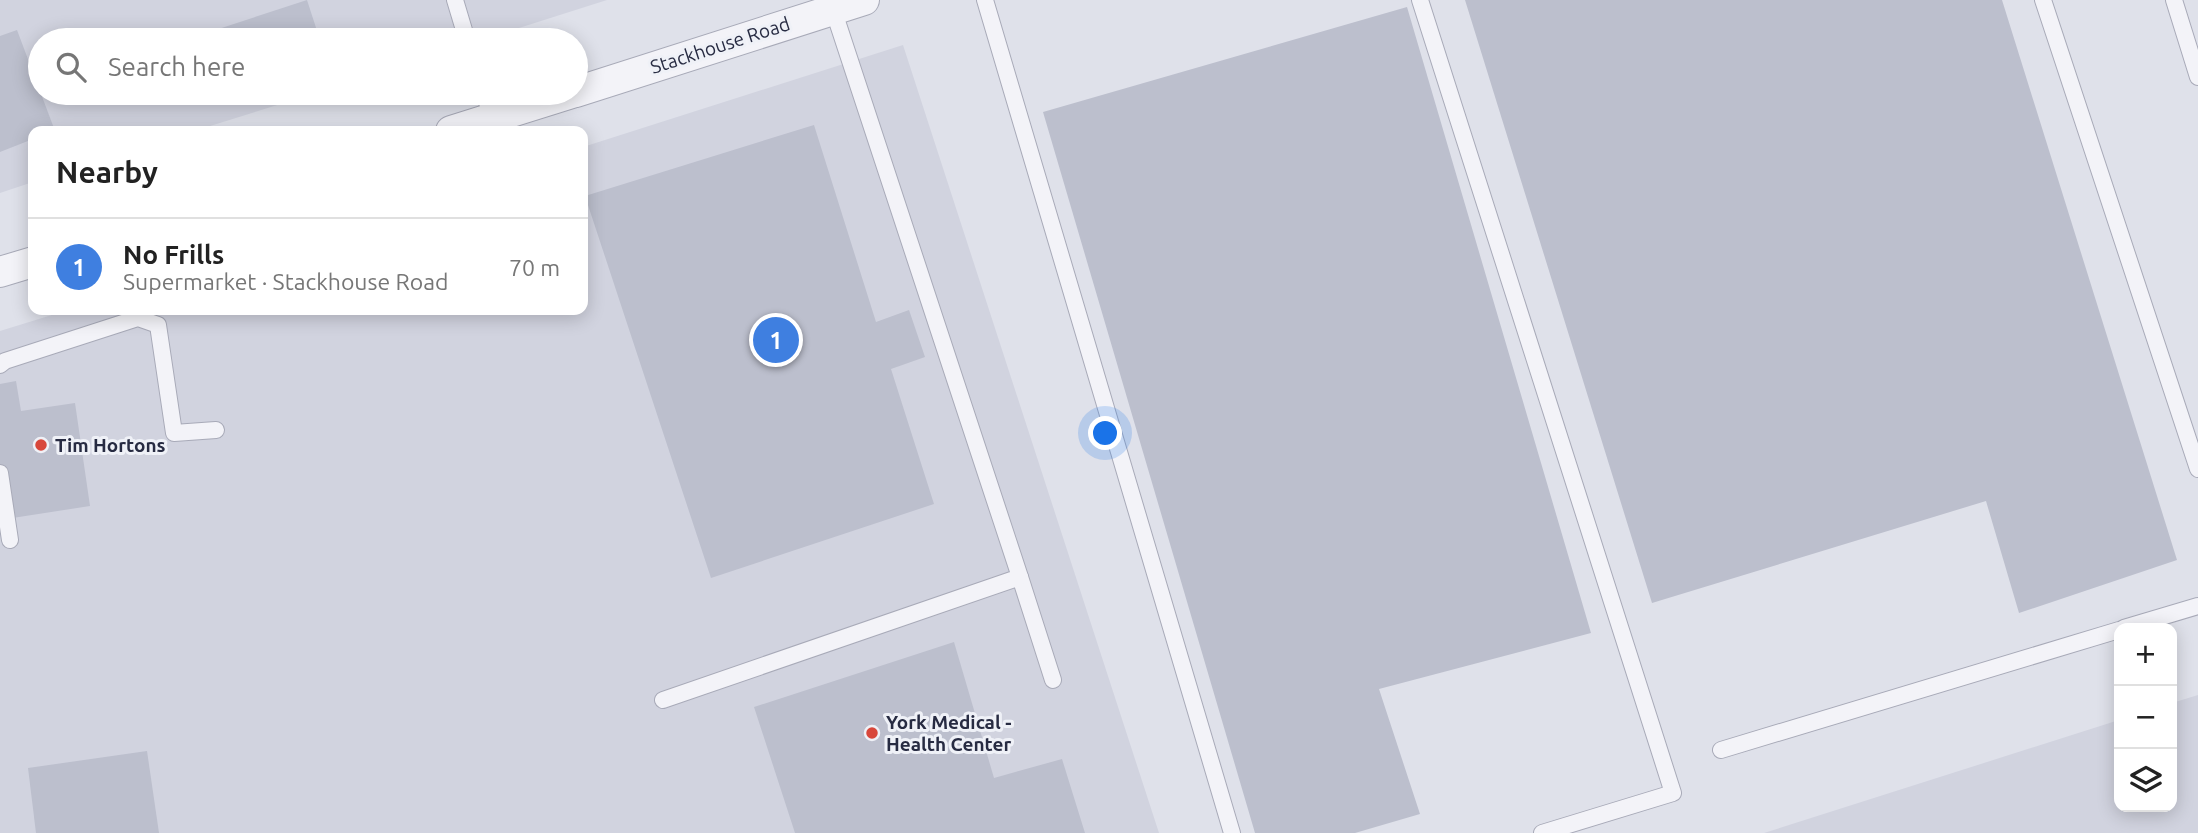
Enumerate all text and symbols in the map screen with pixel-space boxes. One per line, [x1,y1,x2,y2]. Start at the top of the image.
street label: Stackhouse Road [648,12,792,78]
search box [28,28,588,105]
icon: search [52,48,90,86]
text: Search here [108,52,245,81]
text: Nearby [56,155,158,189]
text: No Frills [123,240,224,269]
text: 1 [73,255,85,280]
text: 70 m [509,255,560,280]
text: Supermarket · Stackhouse Road [123,269,448,294]
pin: 1 [753,314,799,366]
your location [1088,416,1122,450]
place label: Tim Hortons [55,434,166,456]
marker: Tim Hortons [33,437,49,453]
map controls [2114,623,2177,812]
button: + [2114,623,2177,686]
button: − [2114,686,2177,749]
place label: York Medical - Health Center [886,711,1011,755]
marker: York Medical - Health Center [864,725,880,741]
button: layers [2114,749,2177,812]

